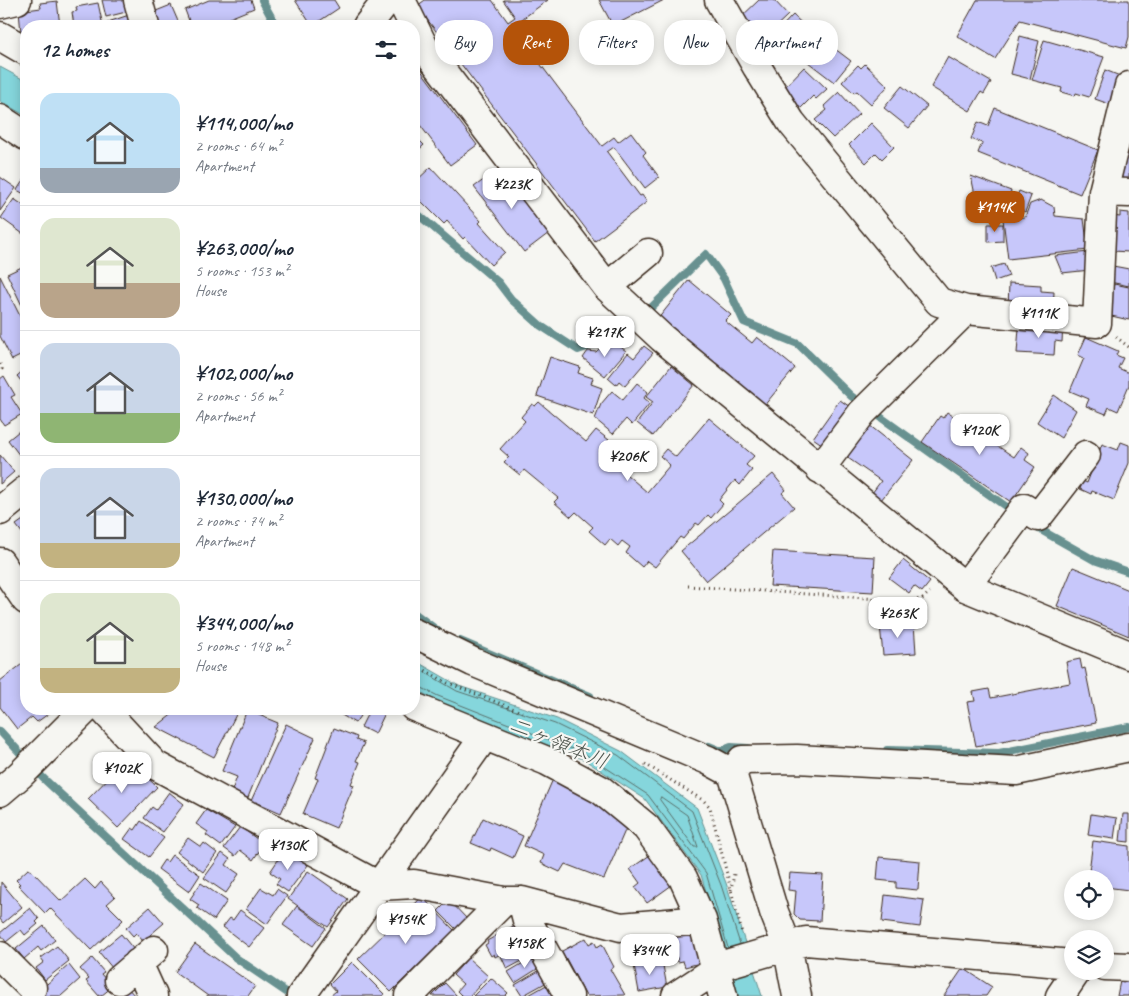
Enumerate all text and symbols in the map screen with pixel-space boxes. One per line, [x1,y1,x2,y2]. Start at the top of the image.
chip: Buy [435,20,493,65]
chip: Rent [503,20,569,65]
chip: Filters [579,20,654,65]
chip: New [664,20,726,65]
chip: Apartment [736,20,838,65]
icon: filters [372,36,400,64]
text: 12 homes [40,37,109,63]
text: ¥114,000/mo [195,110,292,136]
icon: home [80,113,140,173]
text: 2 rooms · 64 m² [195,136,281,156]
text: Apartment [195,156,254,176]
pin: ¥223K [477,168,547,210]
text: ¥223K [494,174,530,194]
pin: ¥114K [960,190,1030,233]
text: ¥114K [977,197,1013,217]
text: ¥263,000/mo [195,235,293,261]
icon: home [80,238,140,298]
text: 5 rooms · 153 m² [195,261,289,281]
text: House [195,281,226,301]
pin: ¥111K [1004,296,1074,339]
text: ¥111K [1021,303,1057,323]
pin: ¥217K [570,316,640,358]
text: ¥217K [587,322,623,342]
text: ¥102,000/mo [195,360,292,386]
icon: home [80,363,140,423]
text: 2 rooms · 56 m² [195,386,281,406]
text: Apartment [195,406,254,426]
pin: ¥120K [945,414,1015,456]
text: ¥120K [962,420,998,440]
pin: ¥206K [593,440,663,482]
text: ¥206K [609,446,647,466]
text: ¥130,000/mo [195,485,292,511]
icon: home [80,488,140,548]
text: 2 rooms · 74 m² [195,511,281,531]
text: Apartment [195,531,254,551]
pin: ¥263K [863,596,933,639]
text: ¥263K [879,603,917,623]
text: ¥344,000/mo [195,610,292,636]
icon: home [80,613,140,673]
text: 5 rooms · 148 m² [195,636,289,656]
text: House [195,656,226,676]
water label: 二ヶ領本川 [505,711,613,775]
pin: ¥102K [87,752,157,794]
text: ¥102K [104,758,140,778]
pin: ¥130K [253,828,323,871]
text: ¥130K [270,835,306,855]
map controls [1064,870,1114,980]
button: locate [1064,870,1114,920]
pin: ¥154K [371,902,441,945]
text: ¥154K [388,909,424,929]
pin: ¥158K [490,926,560,969]
button: layers [1064,930,1114,980]
text: ¥158K [507,933,543,953]
pin: ¥344K [615,934,685,976]
text: ¥344K [632,940,668,960]

